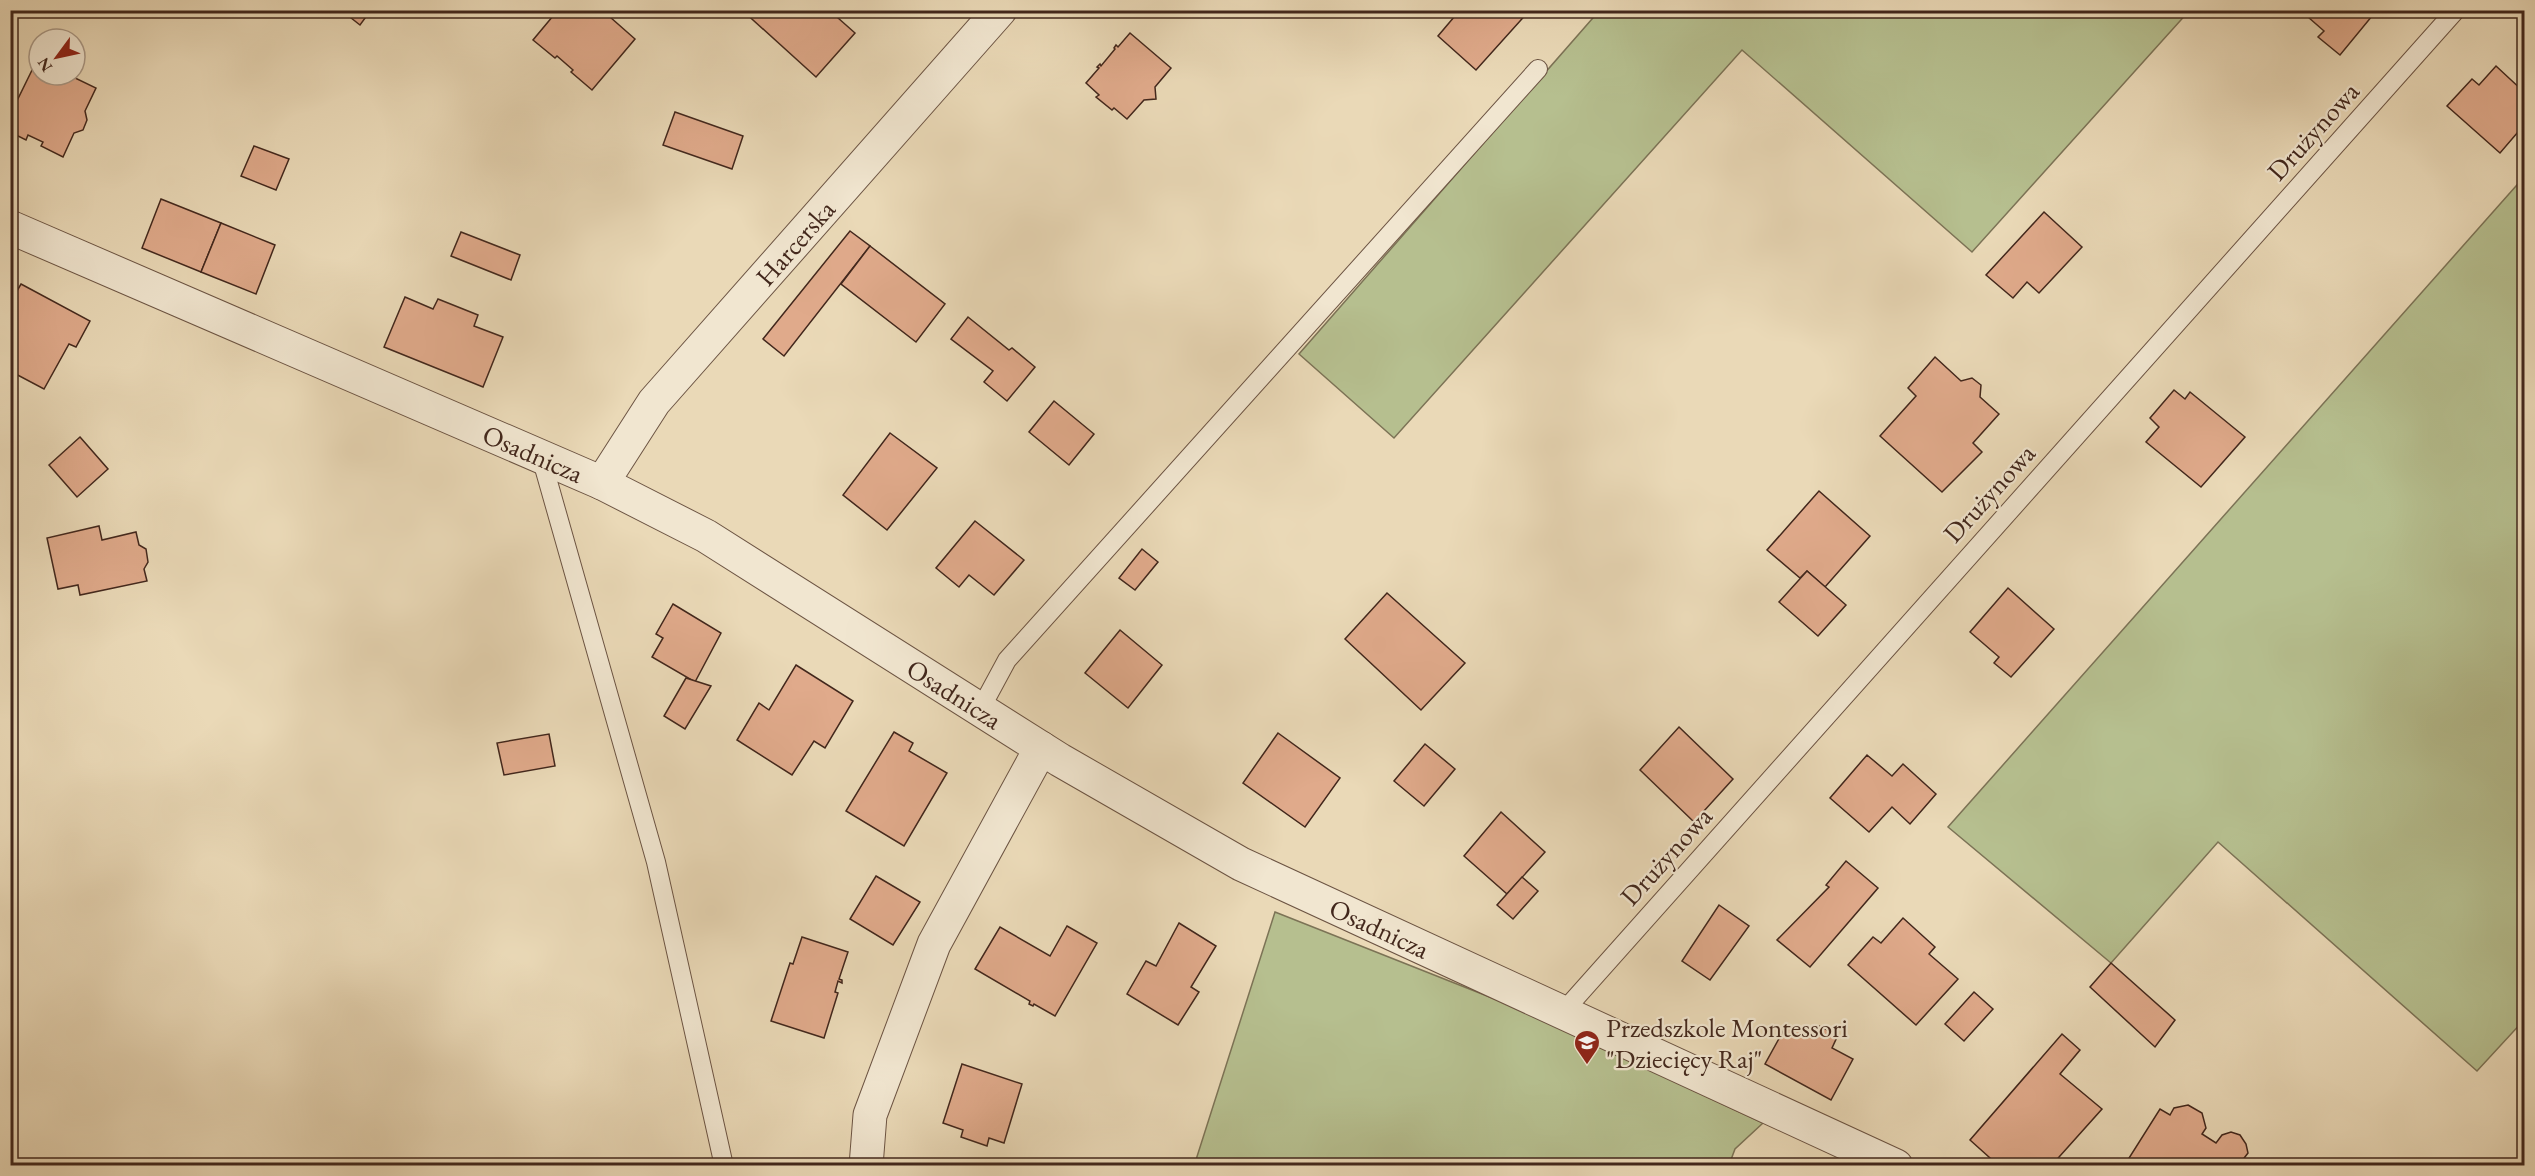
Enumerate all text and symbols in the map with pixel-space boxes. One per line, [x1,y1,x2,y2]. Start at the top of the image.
north arrow [27,27,87,87]
text: N [32,54,57,76]
street label: Drużynowa [2259,74,2367,188]
street label: Harcerska [747,192,842,293]
street label: Osadnicza [478,416,589,490]
street label: Drużynowa [1935,436,2043,550]
street label: Osadnicza [901,650,1009,737]
street label: Drużynowa [1612,799,1720,913]
street label: Osadnicza [1324,890,1435,966]
place label: Przedszkole Montessori "Dziecięcy Raj" [1606,1010,1848,1076]
school or university icon: Przedszkole Montessori "Dziecięcy Raj" [1572,1028,1602,1066]

